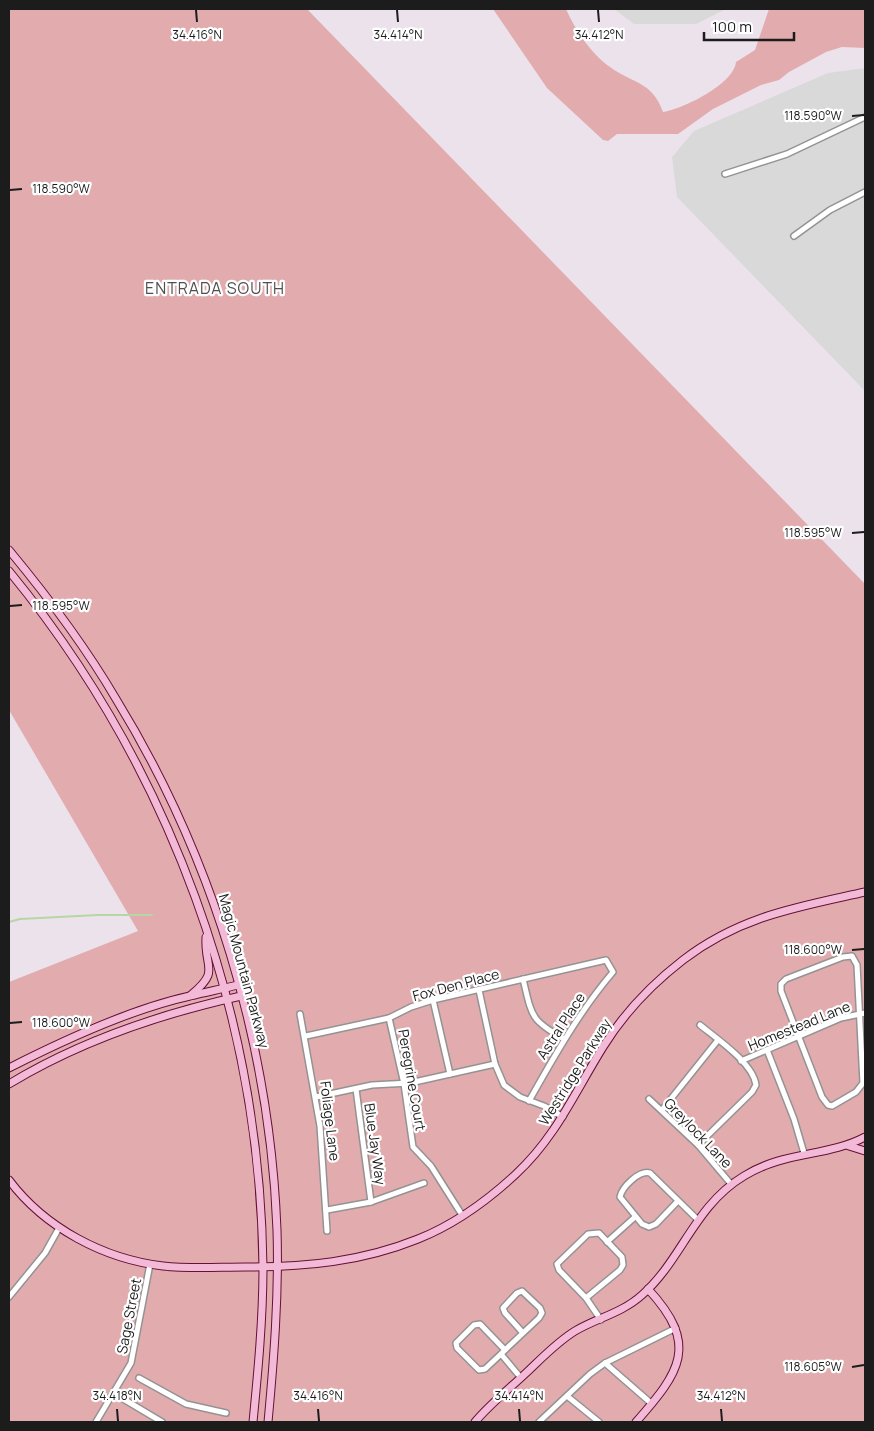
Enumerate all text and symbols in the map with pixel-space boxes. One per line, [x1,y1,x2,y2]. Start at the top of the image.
scale bar [704,10,794,42]
text: 100 m [712,16,752,37]
text: 34.416°N [172,26,222,43]
text: 34.414°N [374,26,422,43]
text: 34.412°N [575,26,623,43]
text: 118.590°W [784,107,843,124]
text: 118.590°W [32,180,91,197]
district label: ENTRADA SOUTH [145,277,285,299]
text: 118.595°W [784,524,842,541]
text: 118.595°W [32,597,90,614]
street label: Magic Mountain Parkway [215,892,274,1051]
text: 118.600°W [784,941,843,958]
street label: Fox Den Place [410,964,501,1005]
street label: Astral Place [532,989,589,1063]
street label: Homestead Lane [745,996,853,1055]
text: 118.600°W [32,1014,91,1031]
street label: Westridge Parkway [534,1014,615,1129]
street label: Peregrine Court [394,1028,431,1133]
street label: Foliage Lane [316,1080,345,1162]
street label: Greylock Lane [660,1093,737,1172]
street label: Blue Jay Way [360,1102,391,1187]
street label: Sage Street [112,1276,145,1355]
text: 118.605°W [784,1358,843,1375]
text: 34.418°N [93,1387,141,1404]
text: 34.416°N [293,1387,343,1404]
text: 34.414°N [495,1387,543,1404]
text: 34.412°N [697,1387,745,1404]

